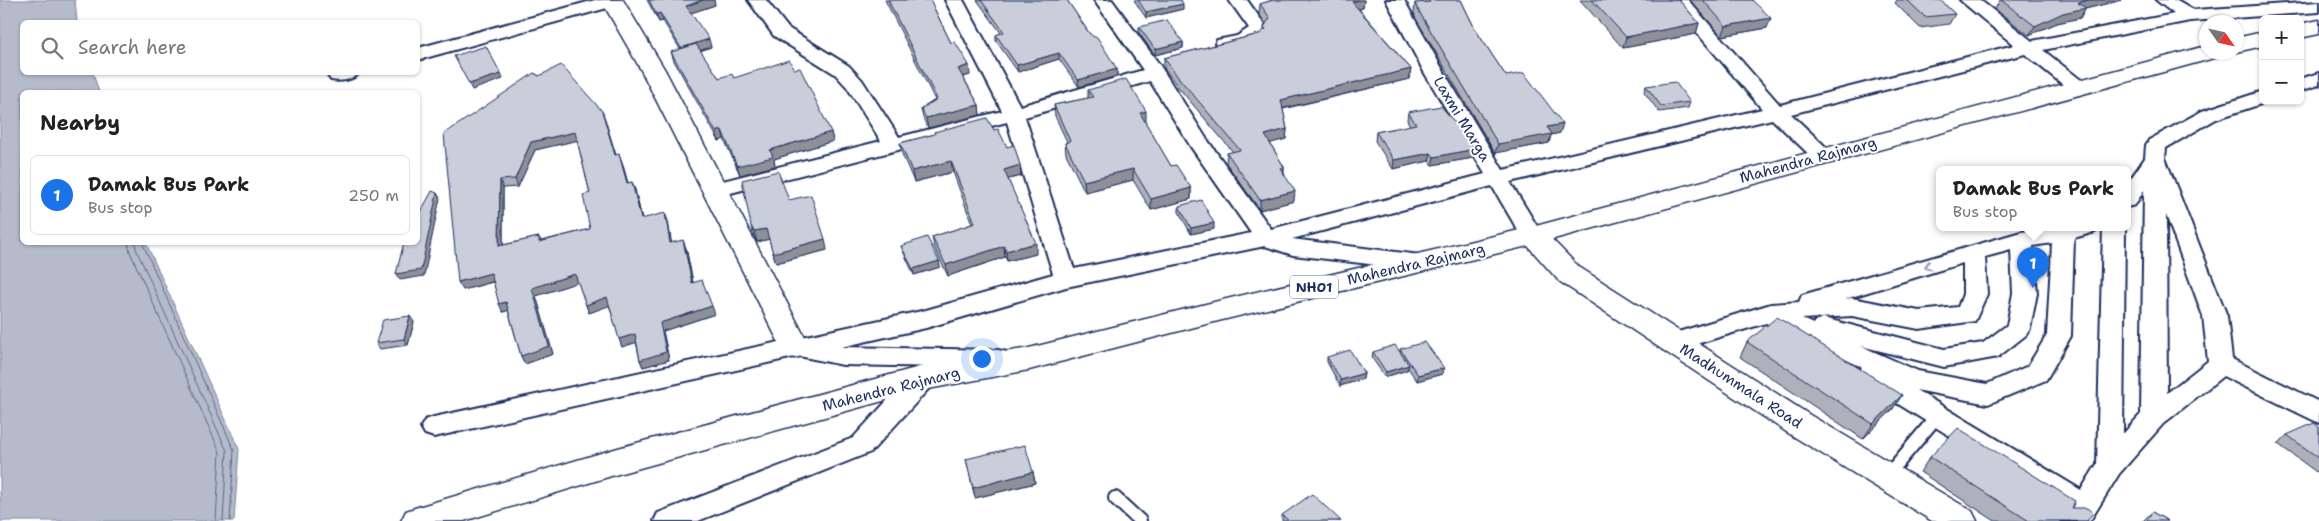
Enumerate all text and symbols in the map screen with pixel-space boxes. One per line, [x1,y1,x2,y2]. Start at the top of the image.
north arrow [2199,15,2244,60]
map controls [2259,15,2304,105]
button: + [2259,15,2304,60]
search box [20,20,420,75]
icon: search [38,34,66,62]
text: Search here [78,35,187,60]
button: − [2259,60,2304,105]
street label: Laxmi Marga [1429,73,1496,166]
text: Nearby [40,109,120,137]
street label: Mahendra Rajmarg [1737,132,1879,188]
popup [1936,166,2131,231]
text: Damak Bus Park [88,172,249,197]
text: Damak Bus Park [1953,176,2114,201]
text: 1 [53,185,61,206]
text: 250 m [348,185,399,206]
text: Bus stop [88,197,153,218]
text: Bus stop [1953,201,2017,222]
street label: Mahendra Rajmarg [1345,238,1487,290]
pin: 1 [2017,247,2049,288]
one-way arrow [1924,260,1932,270]
road number: NH01 [1290,276,1338,298]
street label: Madhummala Road [1676,339,1807,433]
your location [969,346,995,372]
street label: Mahendra Rajmarg [820,362,962,416]

